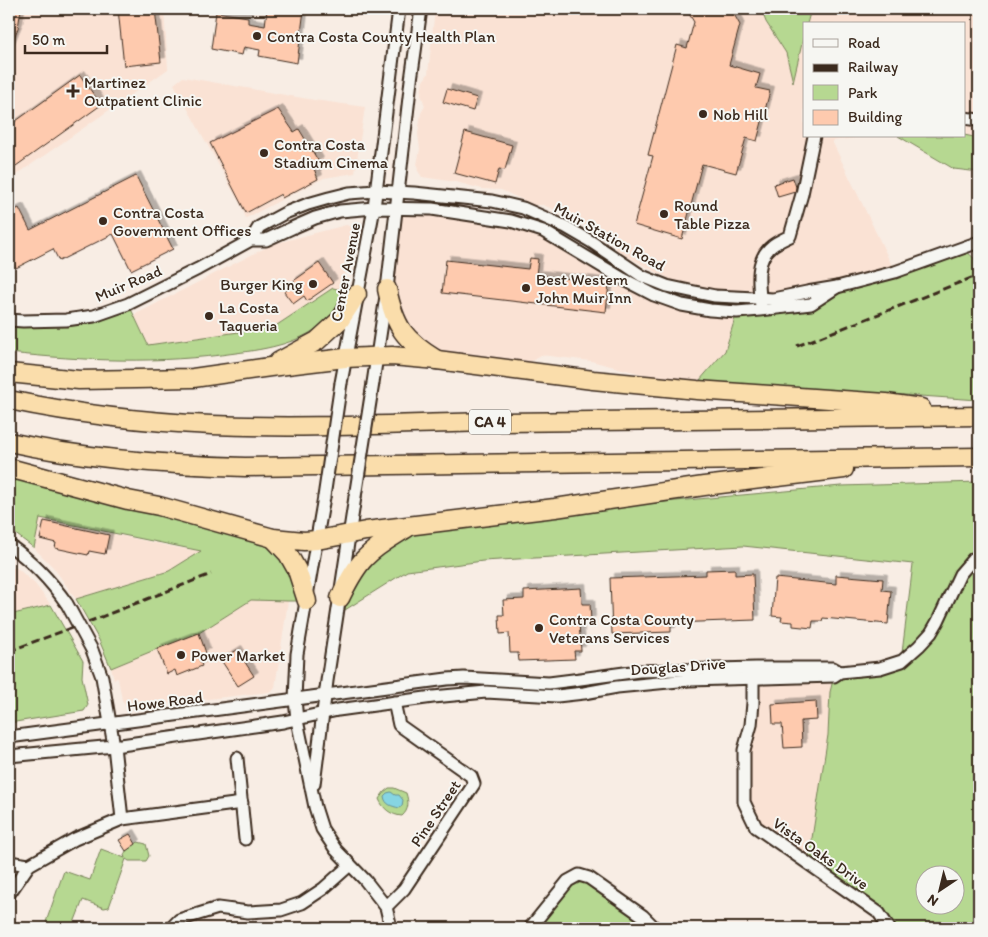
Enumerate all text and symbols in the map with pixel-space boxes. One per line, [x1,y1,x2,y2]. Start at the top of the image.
scale bar [25,22,108,54]
legend [803,22,966,138]
place label: Contra Costa County Health Plan [267,27,495,46]
marker: Contra Costa County Health Plan [251,30,263,42]
text: 50 m [32,31,65,49]
text: Road [848,34,881,52]
text: Railway [848,58,898,76]
place label: Martinez Outpatient Clinic [84,73,202,110]
marker: Martinez Outpatient Clinic [66,84,80,98]
text: Park [848,84,878,102]
place label: Nob Hill [713,105,769,124]
marker: Nob Hill [697,108,709,120]
text: Building [848,108,902,126]
place label: Contra Costa Stadium Cinema [274,135,389,172]
marker: Contra Costa Stadium Cinema [258,147,270,159]
place label: Round Table Pizza [674,196,751,233]
street label: Muir Station Road [551,198,669,275]
place label: Contra Costa Government Offices [113,203,251,240]
marker: Round Table Pizza [658,208,670,220]
marker: Contra Costa Government Offices [97,215,109,227]
street label: Center Avenue [327,221,364,323]
street label: Muir Road [92,261,165,306]
place label: Best Western John Muir Inn [536,270,632,307]
place label: Burger King [220,275,304,294]
marker: Burger King [307,278,319,290]
marker: Best Western John Muir Inn [520,282,532,294]
place label: La Costa Taqueria [219,298,280,335]
marker: La Costa Taqueria [203,310,215,322]
road number: CA 4 [469,410,511,434]
place label: Contra Costa County Veterans Services [549,610,694,647]
marker: Contra Costa County Veterans Services [533,622,545,634]
place label: Power Market [191,646,285,665]
marker: Power Market [175,649,187,661]
street label: Douglas Drive [630,654,726,679]
street label: Howe Road [126,687,205,716]
street label: Pine Street [406,776,465,850]
street label: Vista Oaks Drive [769,813,872,894]
north arrow [916,864,966,914]
text: N [924,891,942,910]

